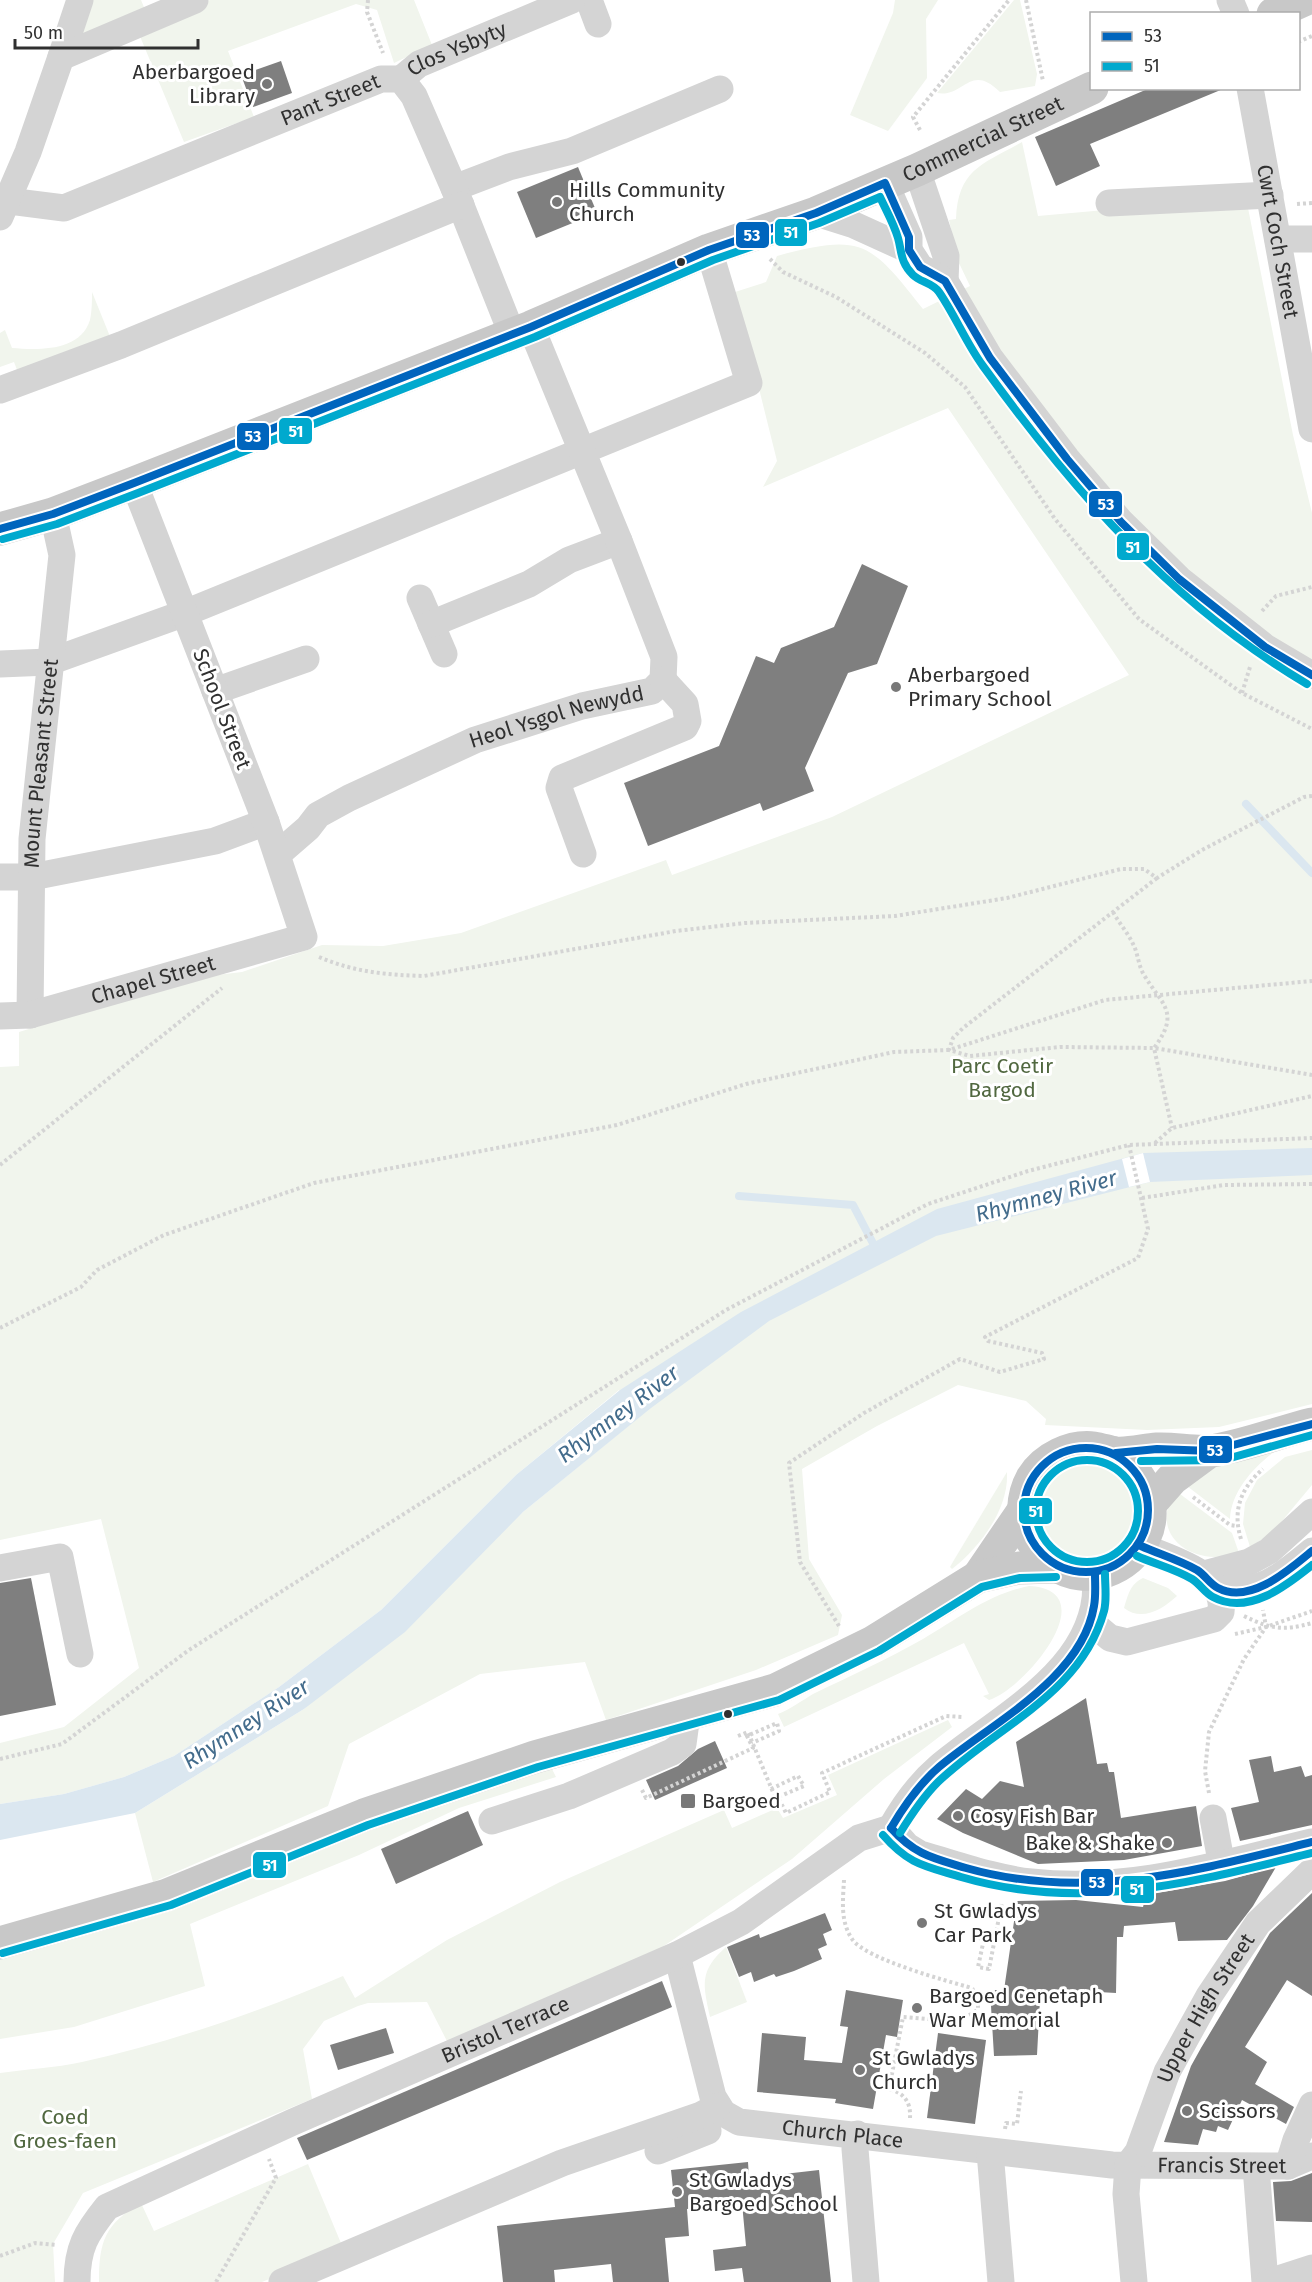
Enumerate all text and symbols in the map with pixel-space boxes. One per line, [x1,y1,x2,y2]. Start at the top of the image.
scale bar [15,12,198,50]
legend [1090,12,1300,90]
street label: Clos Ysbyty [401,16,511,82]
text: 50 m [24,22,63,44]
text: 53 [1144,25,1162,47]
text: 51 [1144,55,1160,77]
place label: Aberbargoed Library [133,59,256,109]
street label: Pant Street [277,68,384,131]
marker: Aberbargoed Library [260,77,274,91]
street label: Commercial Street [899,90,1068,188]
street label: Cwrt Coch Street [1251,162,1305,321]
place label: Hills Community Church [569,177,725,227]
marker: Hills Community Church [550,195,564,209]
line badge: 51 [774,218,808,247]
line badge: 53 [735,221,770,249]
text: 51 [783,223,799,242]
text: 53 [744,226,760,245]
unlabelled marker [675,256,687,268]
line badge: 51 [278,417,313,445]
line badge: 53 [236,422,270,451]
text: 51 [288,422,304,441]
text: 53 [245,427,261,446]
line badge: 53 [1088,490,1123,518]
text: 53 [1098,495,1114,514]
line badge: 51 [1116,532,1150,561]
text: 51 [1125,538,1141,557]
street label: School Street [187,645,257,773]
street label: Mount Pleasant Street [19,657,64,868]
place label: Aberbargoed Primary School [908,662,1052,712]
street label: Heol Ysgol Newydd [466,680,646,754]
marker: Aberbargoed Primary School [889,680,903,694]
street label: Chapel Street [88,950,219,1010]
park label: Parc Coetir Bargod [951,1053,1053,1103]
water label: Rhymney River [972,1164,1120,1228]
water label: Rhymney River [552,1359,685,1468]
line badge: 53 [1198,1435,1233,1464]
text: 53 [1207,1441,1223,1460]
line badge: 51 [1018,1497,1053,1525]
text: 51 [1028,1502,1044,1521]
water label: Rhymney River [178,1673,315,1775]
unlabelled marker [722,1708,734,1720]
place label: Bargoed [702,1788,781,1814]
marker: Bargoed [679,1792,697,1810]
place label: Cosy Fish Bar [970,1803,1094,1829]
marker: Cosy Fish Bar [951,1809,965,1823]
place label: Bake & Shake [1025,1830,1155,1856]
marker: Bake & Shake [1160,1836,1174,1850]
line badge: 51 [252,1851,287,1879]
text: 51 [262,1856,278,1875]
line badge: 53 [1080,1868,1114,1897]
text: 53 [1089,1873,1105,1892]
line badge: 51 [1120,1875,1155,1904]
text: 51 [1129,1880,1145,1899]
place label: St Gwladys Car Park [934,1898,1037,1948]
marker: St Gwladys Car Park [915,1916,929,1930]
street label: Upper High Street [1151,1928,1261,2086]
place label: Bargoed Cenetaph War Memorial [929,1983,1104,2033]
street label: Bristol Terrace [437,1990,573,2069]
marker: Bargoed Cenetaph War Memorial [910,2001,924,2015]
place label: St Gwladys Church [872,2045,975,2095]
marker: St Gwladys Church [853,2063,867,2077]
place label: Scissors [1199,2098,1276,2124]
park label: Coed Groes-faen [13,2104,117,2154]
marker: Scissors [1180,2104,1194,2118]
street label: Church Place [780,2114,905,2154]
street label: Francis Street [1157,2152,1287,2179]
place label: St Gwladys Bargoed School [689,2167,838,2217]
marker: St Gwladys Bargoed School [670,2185,684,2199]

